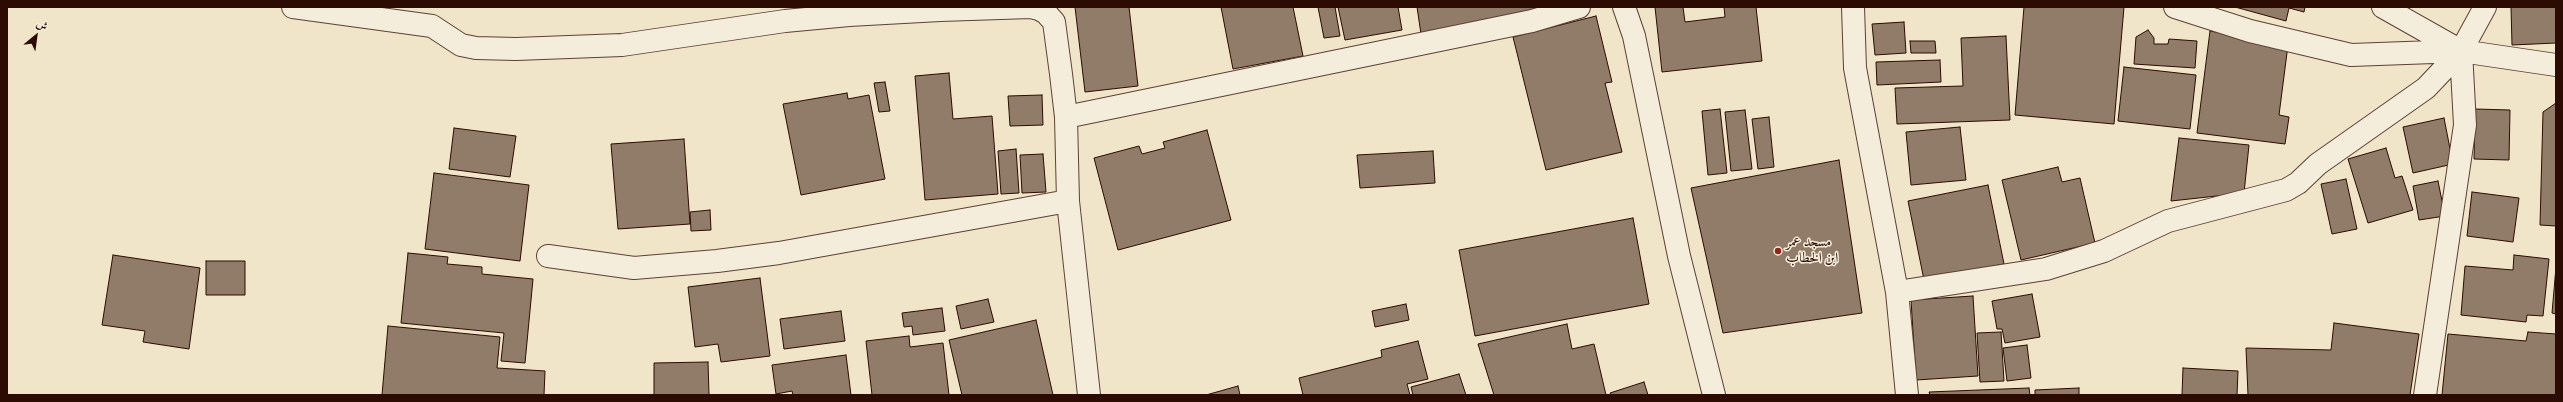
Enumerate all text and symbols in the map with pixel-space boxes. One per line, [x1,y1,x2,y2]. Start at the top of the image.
north arrow [16,16,56,56]
text: ش [34,17,50,33]
place label: مسجد عمر ابن الخطاب [1786,235,1838,268]
marker: مسجد عمر ابن الخطاب [1773,246,1783,256]

